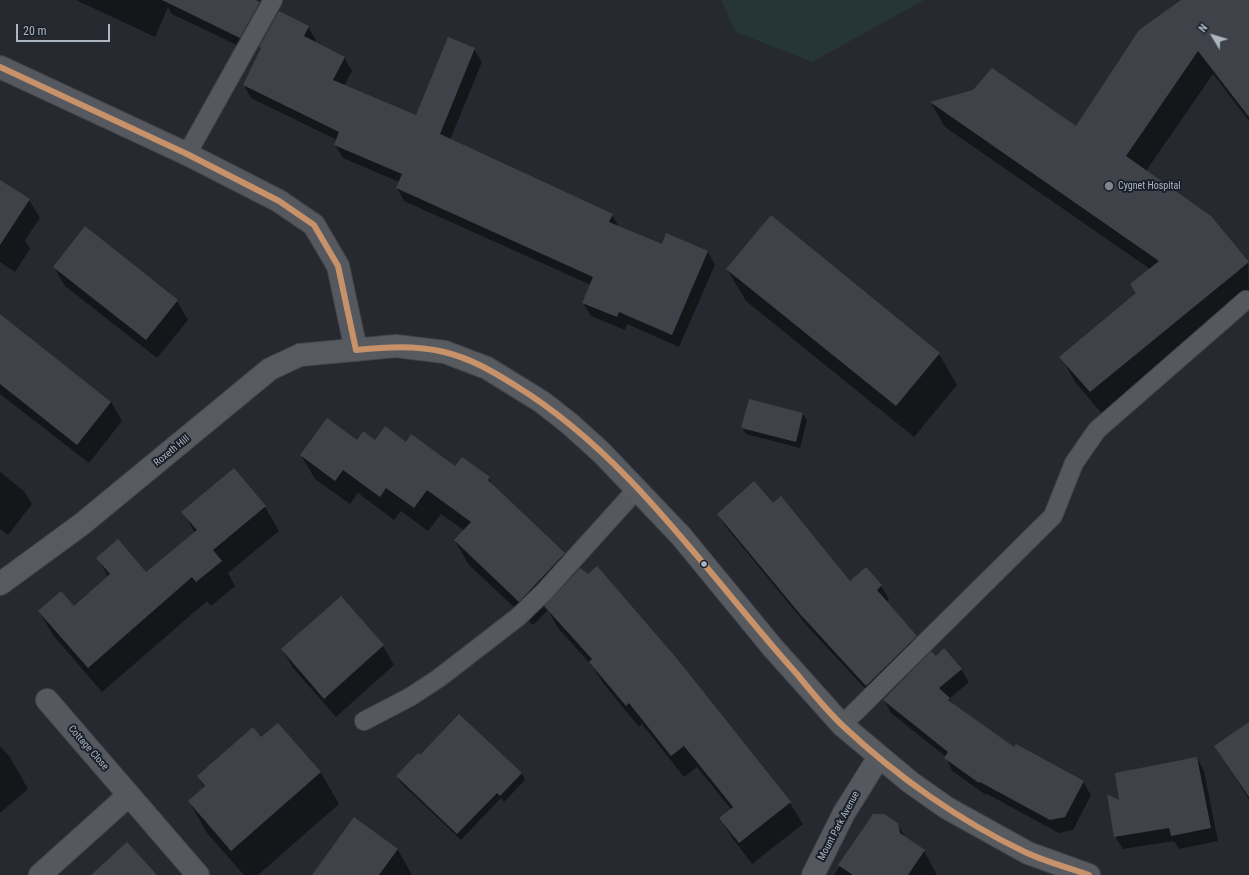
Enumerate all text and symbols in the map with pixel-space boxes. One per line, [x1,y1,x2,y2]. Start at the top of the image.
scale bar [18,16,112,42]
north arrow [1193,16,1233,56]
text: N [1196,22,1210,35]
text: 20 m [23,24,47,38]
marker: Cygnet Hospital [1103,180,1115,192]
place label: Cygnet Hospital [1118,180,1181,192]
street label: Roxeth Hill [152,433,192,469]
unlabelled marker [699,559,709,569]
street label: Cottage Close [65,723,111,773]
street label: Mount Park Avenue [816,789,862,863]

